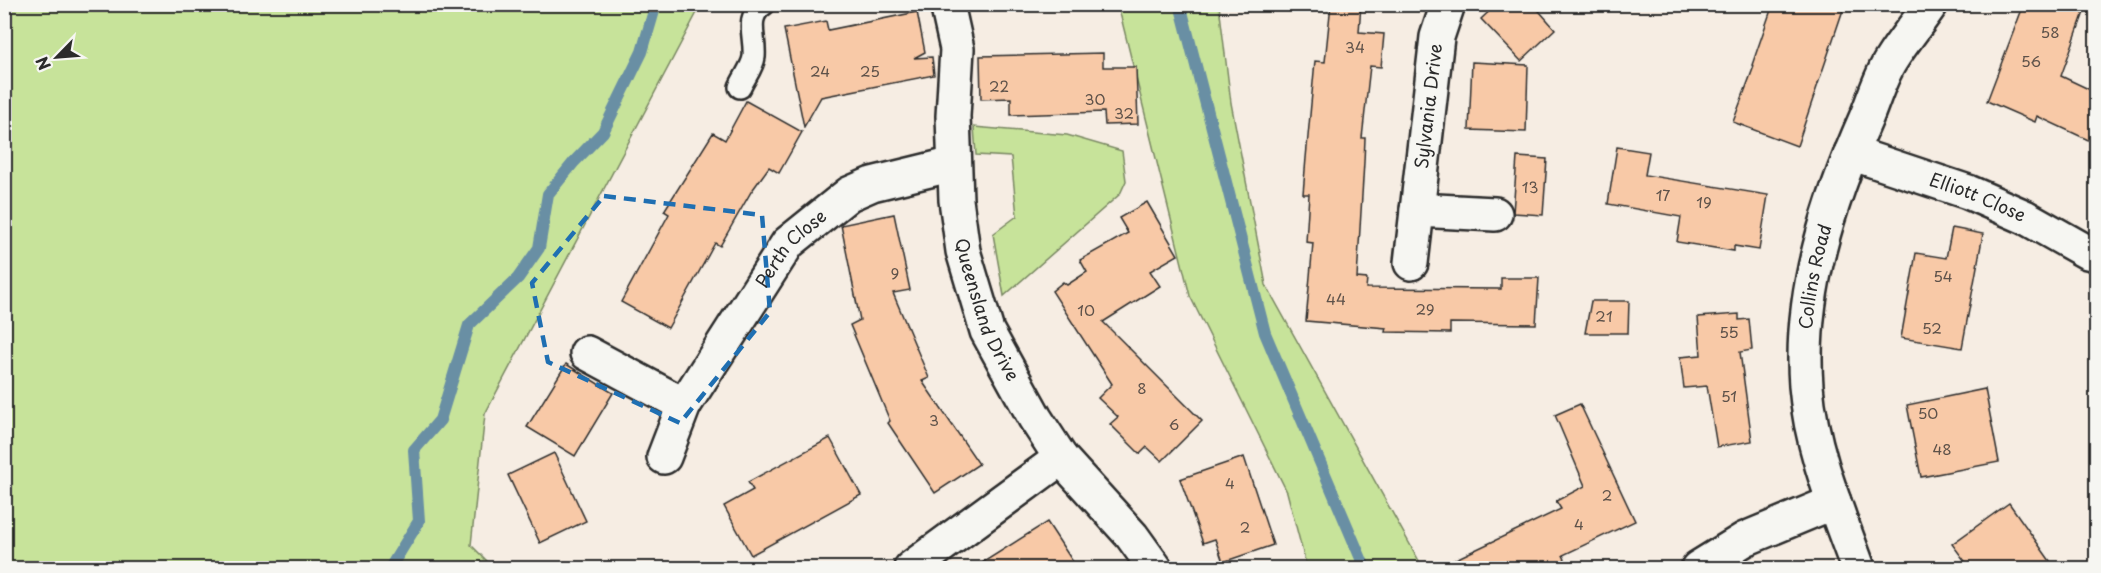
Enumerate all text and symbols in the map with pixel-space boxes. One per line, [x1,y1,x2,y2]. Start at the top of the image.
house number: 58 [2040,20,2060,43]
north arrow [27,27,87,87]
house number: 34 [1345,35,1365,58]
street label: Sylvania Drive [1407,42,1448,170]
house number: 56 [2021,49,2041,72]
text: N [29,53,56,75]
house number: 24 [810,59,830,82]
house number: 25 [860,59,880,82]
house number: 22 [989,74,1009,97]
house number: 30 [1085,87,1105,110]
house number: 32 [1114,101,1134,124]
street label: Elliott Close [1926,165,2030,228]
house number: 13 [1522,175,1538,198]
house number: 17 [1656,183,1670,206]
house number: 19 [1696,190,1712,213]
street label: Perth Close [748,202,832,292]
street label: Collins Road [1791,221,1838,330]
street label: Queensland Drive [949,236,1027,386]
house number: 9 [891,261,899,284]
house number: 54 [1933,264,1953,287]
house number: 44 [1326,287,1346,310]
house number: 29 [1415,297,1435,320]
house number: 10 [1077,298,1095,321]
house number: 21 [1595,304,1613,327]
house number: 52 [1922,316,1942,339]
house number: 55 [1719,320,1739,343]
house number: 8 [1137,376,1147,399]
house number: 51 [1721,384,1737,407]
house number: 50 [1918,401,1938,424]
house number: 3 [929,408,939,431]
house number: 6 [1169,412,1179,435]
house number: 48 [1932,437,1952,460]
house number: 4 [1225,471,1235,494]
house number: 2 [1602,483,1612,506]
house number: 4 [1574,512,1584,535]
house number: 2 [1240,515,1250,538]

